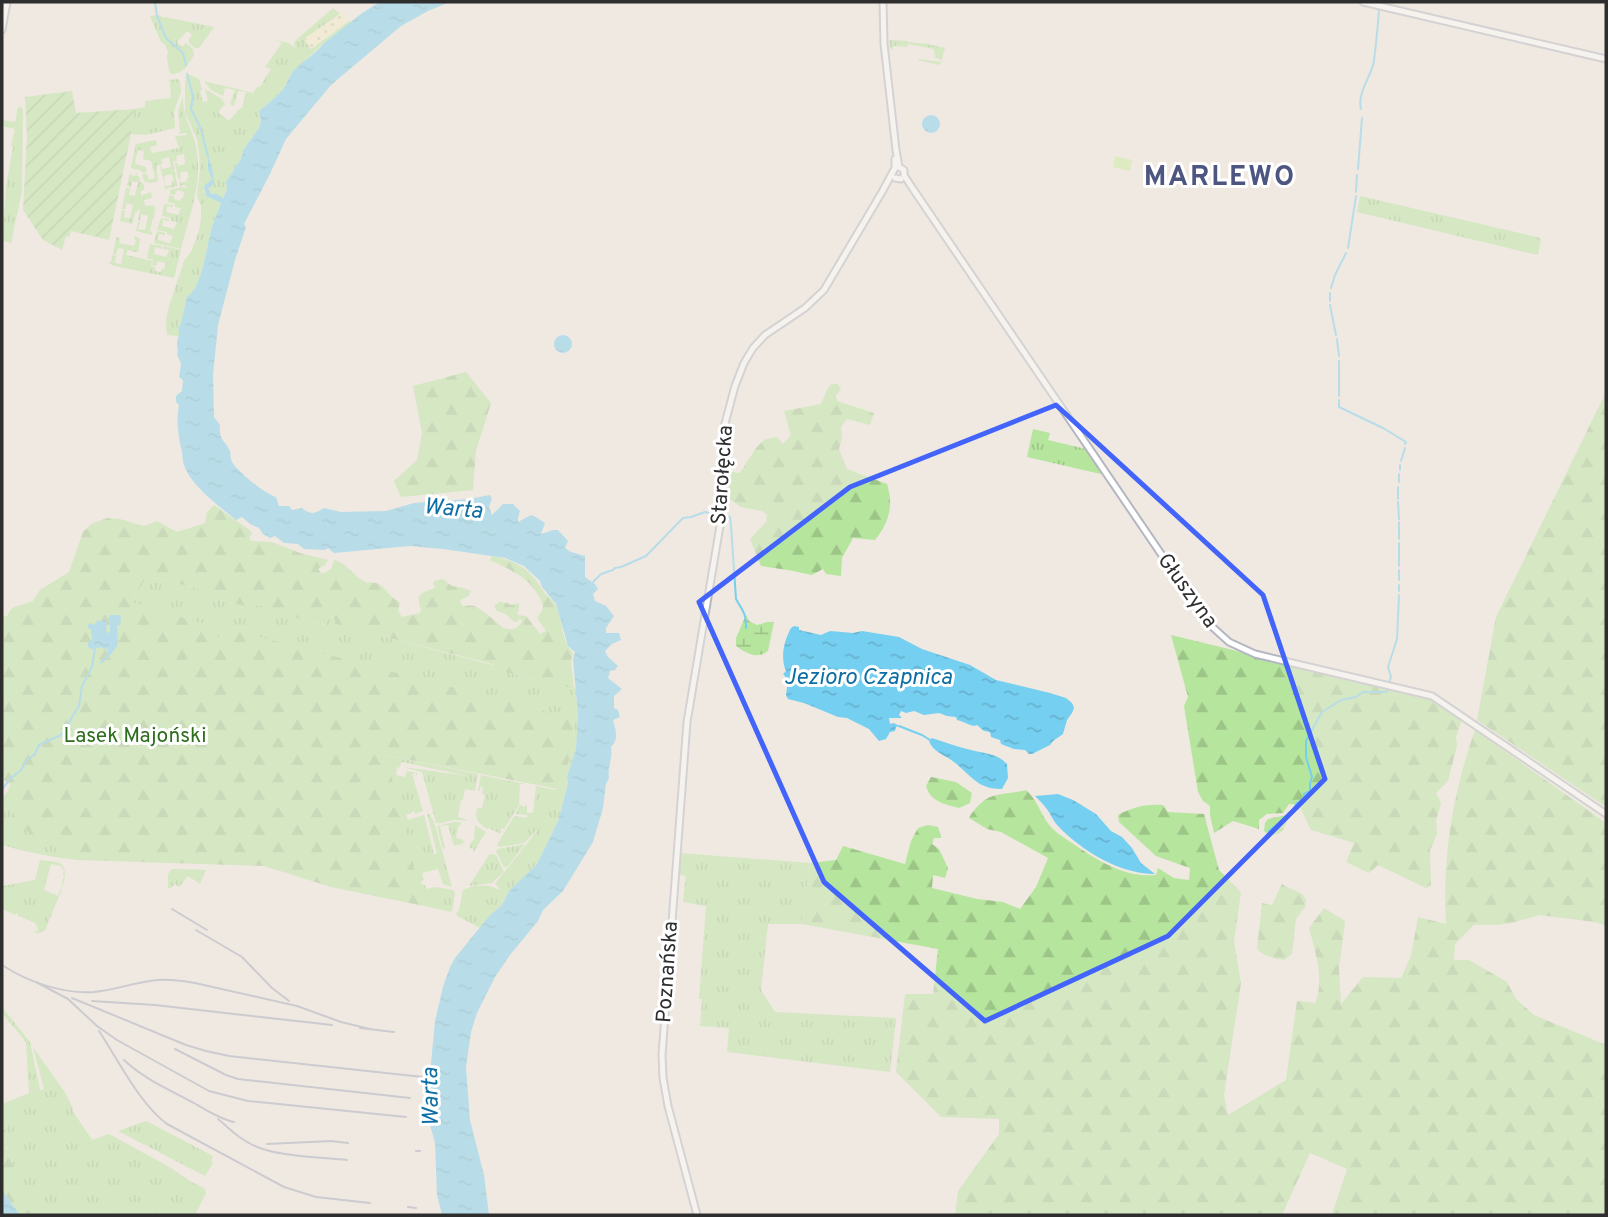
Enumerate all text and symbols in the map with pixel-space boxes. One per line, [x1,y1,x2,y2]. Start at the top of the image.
district label: MARLEWO [1144,160,1296,196]
street label: Starołęcka [706,424,740,526]
water label: Warta [422,493,484,527]
street label: Głuszyna [1151,548,1223,634]
water label: Jezioro Czapnica [784,664,952,693]
park label: Lasek Majoński [63,723,207,750]
street label: Poznańska [651,920,685,1024]
water label: Warta [417,1067,447,1127]

